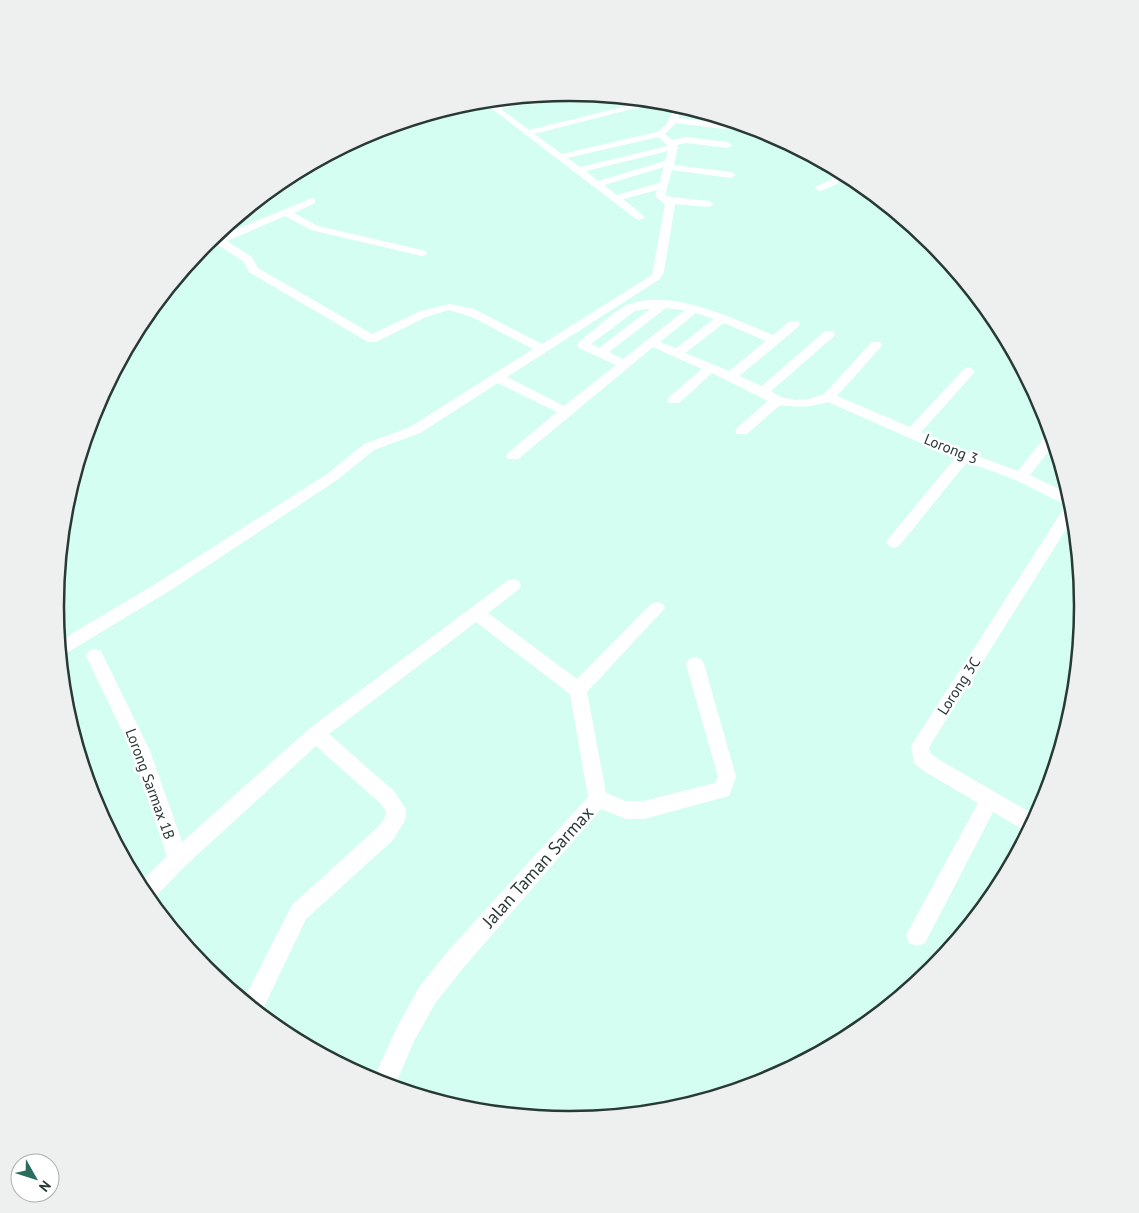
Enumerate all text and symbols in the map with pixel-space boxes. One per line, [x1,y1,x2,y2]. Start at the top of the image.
street label: Lorong 3 [921,429,981,468]
street label: Lorong 3C [933,653,984,718]
street label: Lorong Sarmax 1B [122,726,179,842]
street label: Jalan Taman Sarmax [477,801,598,933]
north arrow [10,1153,60,1203]
text: N [35,1177,55,1195]

